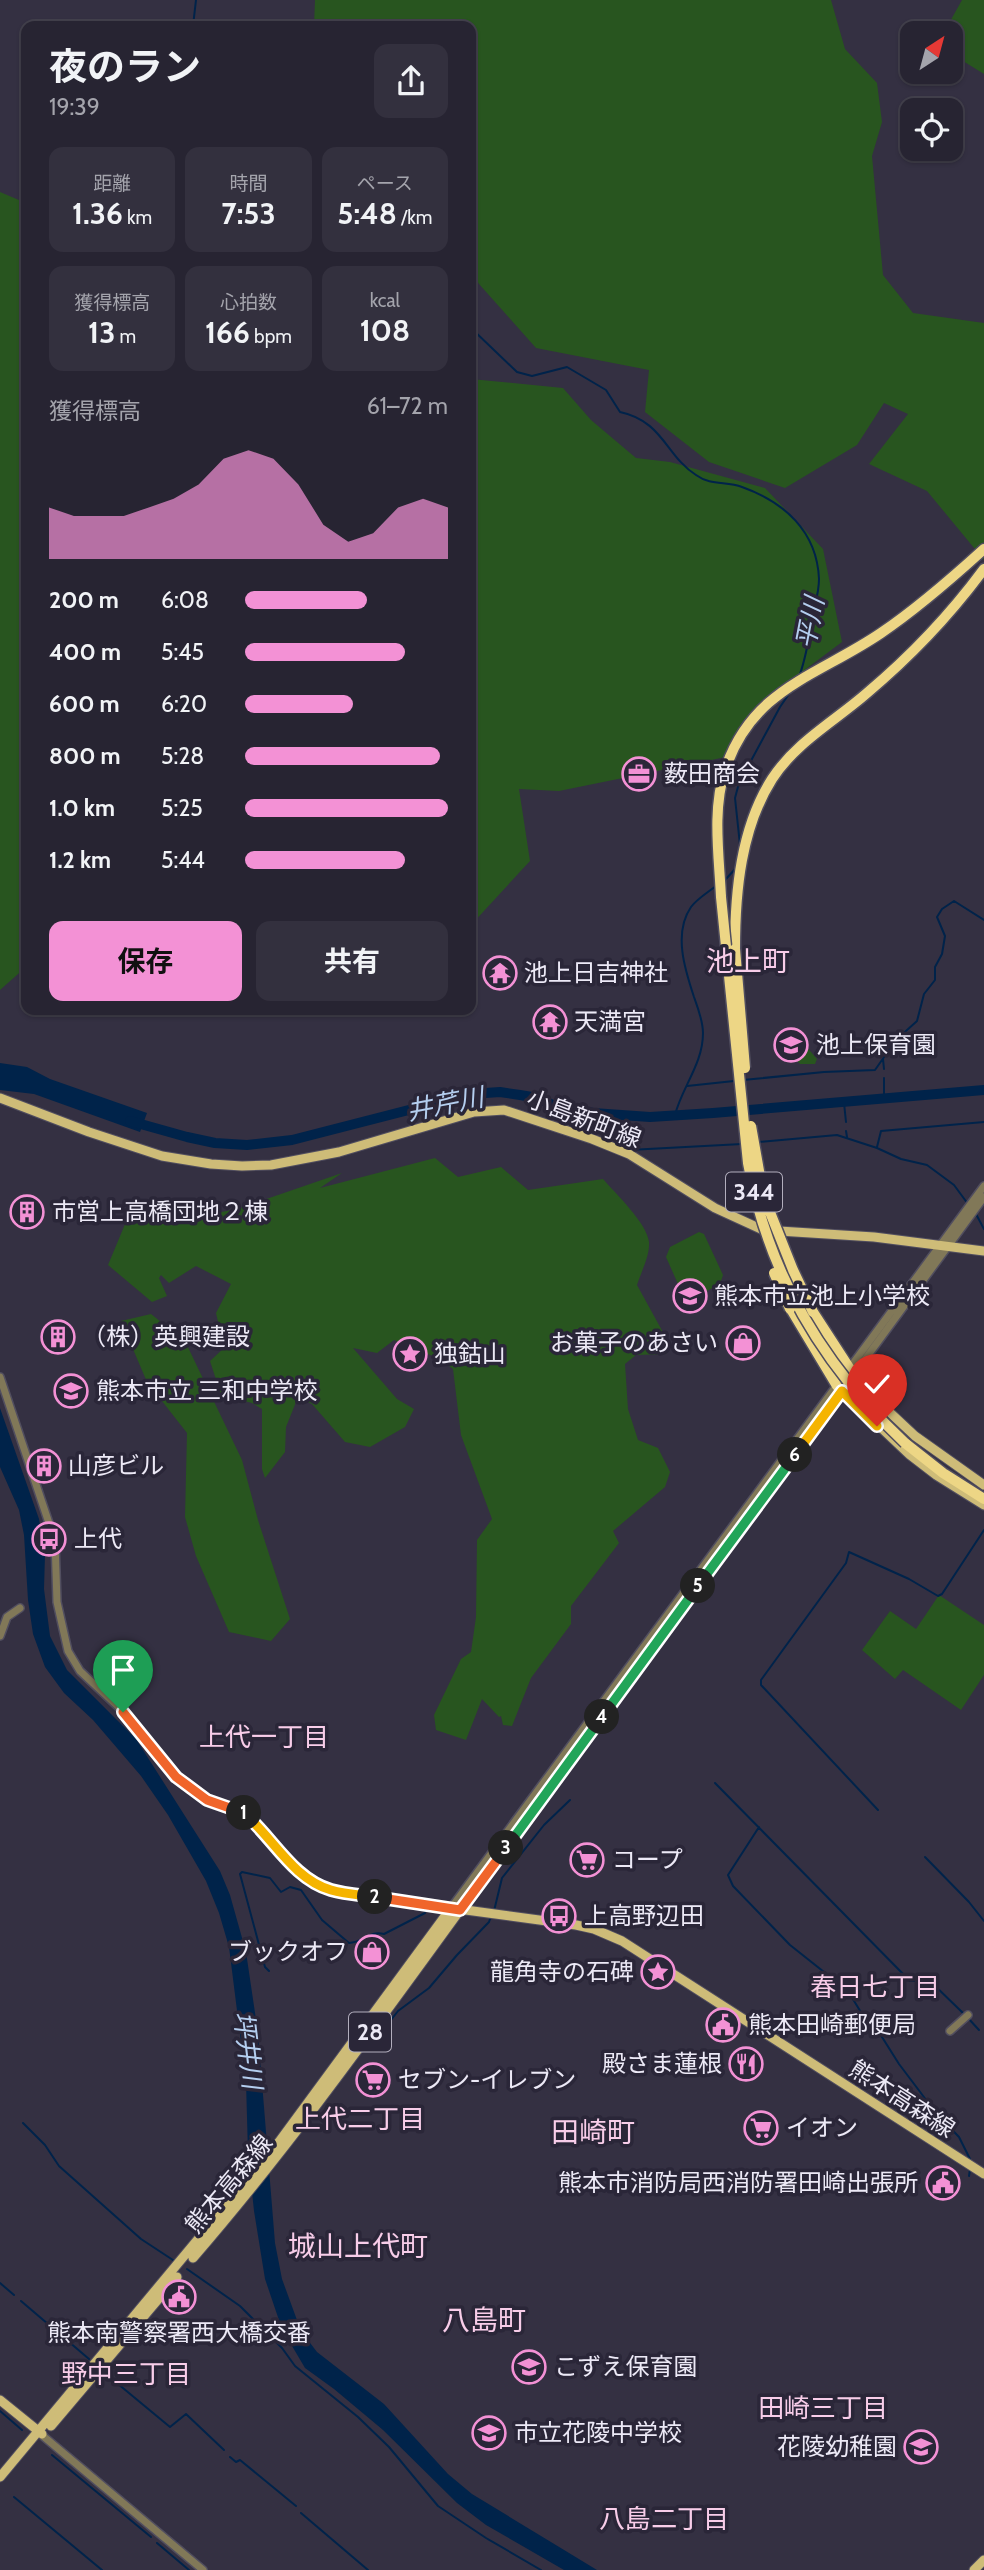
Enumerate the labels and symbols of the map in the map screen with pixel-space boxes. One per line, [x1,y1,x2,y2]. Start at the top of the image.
north arrow [900,21,962,84]
water label: 平川 [789,591,831,652]
office icon: 薮田商会 [620,755,658,793]
place label: 薮田商会 [664,759,760,788]
district label: 池上町 [706,944,790,978]
temple icon: 池上日吉神社 [481,954,519,992]
place label: 池上日吉神社 [524,958,668,987]
temple icon: 天満宮 [531,1003,569,1041]
place label: 天満宮 [574,1007,646,1036]
school or university icon: 池上保育園 [772,1026,810,1064]
place label: 池上保育園 [816,1030,936,1059]
water label: 井芹川 [404,1080,489,1127]
street label: 小島新町線 [523,1083,645,1154]
road number: 344 [726,1172,782,1212]
building icon: 市営上高橋団地２棟 [8,1193,46,1231]
place label: 市営上高橋団地２棟 [52,1197,268,1226]
school or university icon: 熊本市立池上小学校 [671,1277,709,1315]
place label: 熊本市立池上小学校 [714,1281,930,1310]
building icon: （株）英興建設 [39,1318,77,1356]
place label: （株）英興建設 [82,1322,250,1351]
shop icon: お菓子のあさい [724,1324,762,1362]
place label: お菓子のあさい [550,1328,718,1357]
place icon: 独鈷山 [391,1335,429,1373]
place label: 独鈷山 [434,1339,506,1368]
pin [847,1354,907,1426]
school or university icon: 熊本市立 三和中学校 [52,1372,90,1410]
place label: 熊本市立 三和中学校 [96,1376,317,1405]
pin: 6 [778,1438,812,1472]
building icon: 山彦ビル [25,1447,63,1485]
place label: 山彦ビル [68,1451,164,1480]
bus stop icon: 上代 [30,1520,68,1558]
place label: 上代 [74,1524,122,1553]
pin: 5 [680,1568,716,1604]
pin [93,1640,153,1712]
pin: 4 [584,1700,620,1734]
district label: 上代一丁目 [199,1721,329,1753]
pin: 1 [226,1796,262,1830]
pin: 3 [489,1830,524,1866]
supermarket icon: コープ [568,1841,606,1879]
place label: コープ [612,1845,683,1874]
pin: 2 [358,1880,392,1914]
bus stop icon: 上高野辺田 [540,1897,578,1935]
place label: 上高野辺田 [584,1901,704,1930]
shop icon: ブックオフ [353,1933,391,1971]
place label: ブックオフ [228,1937,348,1966]
place icon: 龍角寺の石碑 [639,1953,677,1991]
place label: 龍角寺の石碑 [490,1957,634,1986]
district label: 春日七丁目 [810,1971,940,2003]
public building icon: 熊本田崎郵便局 [704,2006,742,2044]
water label: 坪井川 [227,2009,269,2094]
place label: 熊本田崎郵便局 [748,2010,916,2039]
road number: 28 [349,2012,391,2052]
restaurant icon: 殿さま蓮根 [727,2045,765,2083]
place label: 殿さま蓮根 [602,2049,722,2078]
street label: 熊本高森線 [844,2054,960,2143]
supermarket icon: セブン-イレブン [354,2061,392,2099]
place label: セブン-イレブン [398,2065,576,2094]
district label: 上代二丁目 [295,2103,425,2135]
supermarket icon: イオン [742,2109,780,2147]
place label: イオン [786,2113,858,2142]
district label: 田崎町 [551,2115,635,2149]
street label: 熊本高森線 [179,2128,278,2239]
public building icon: 熊本市消防局西消防署田崎出張所 [924,2164,962,2202]
place label: 熊本市消防局西消防署田崎出張所 [558,2168,918,2197]
district label: 城山上代町 [288,2229,428,2263]
public building icon: 熊本南警察署西大橋交番 [160,2278,198,2316]
district label: 八島町 [442,2303,526,2337]
place label: 熊本南警察署西大橋交番 [47,2318,311,2347]
school or university icon: こずえ保育園 [510,2348,548,2386]
place label: こずえ保育園 [554,2352,698,2381]
district label: 野中三丁目 [61,2358,191,2390]
district label: 田崎三丁目 [758,2392,888,2424]
school or university icon: 市立花陵中学校 [470,2414,508,2452]
place label: 市立花陵中学校 [514,2418,682,2447]
school or university icon: 花陵幼稚園 [902,2428,940,2466]
place label: 花陵幼稚園 [777,2432,897,2461]
district label: 八島二丁目 [599,2503,729,2535]

